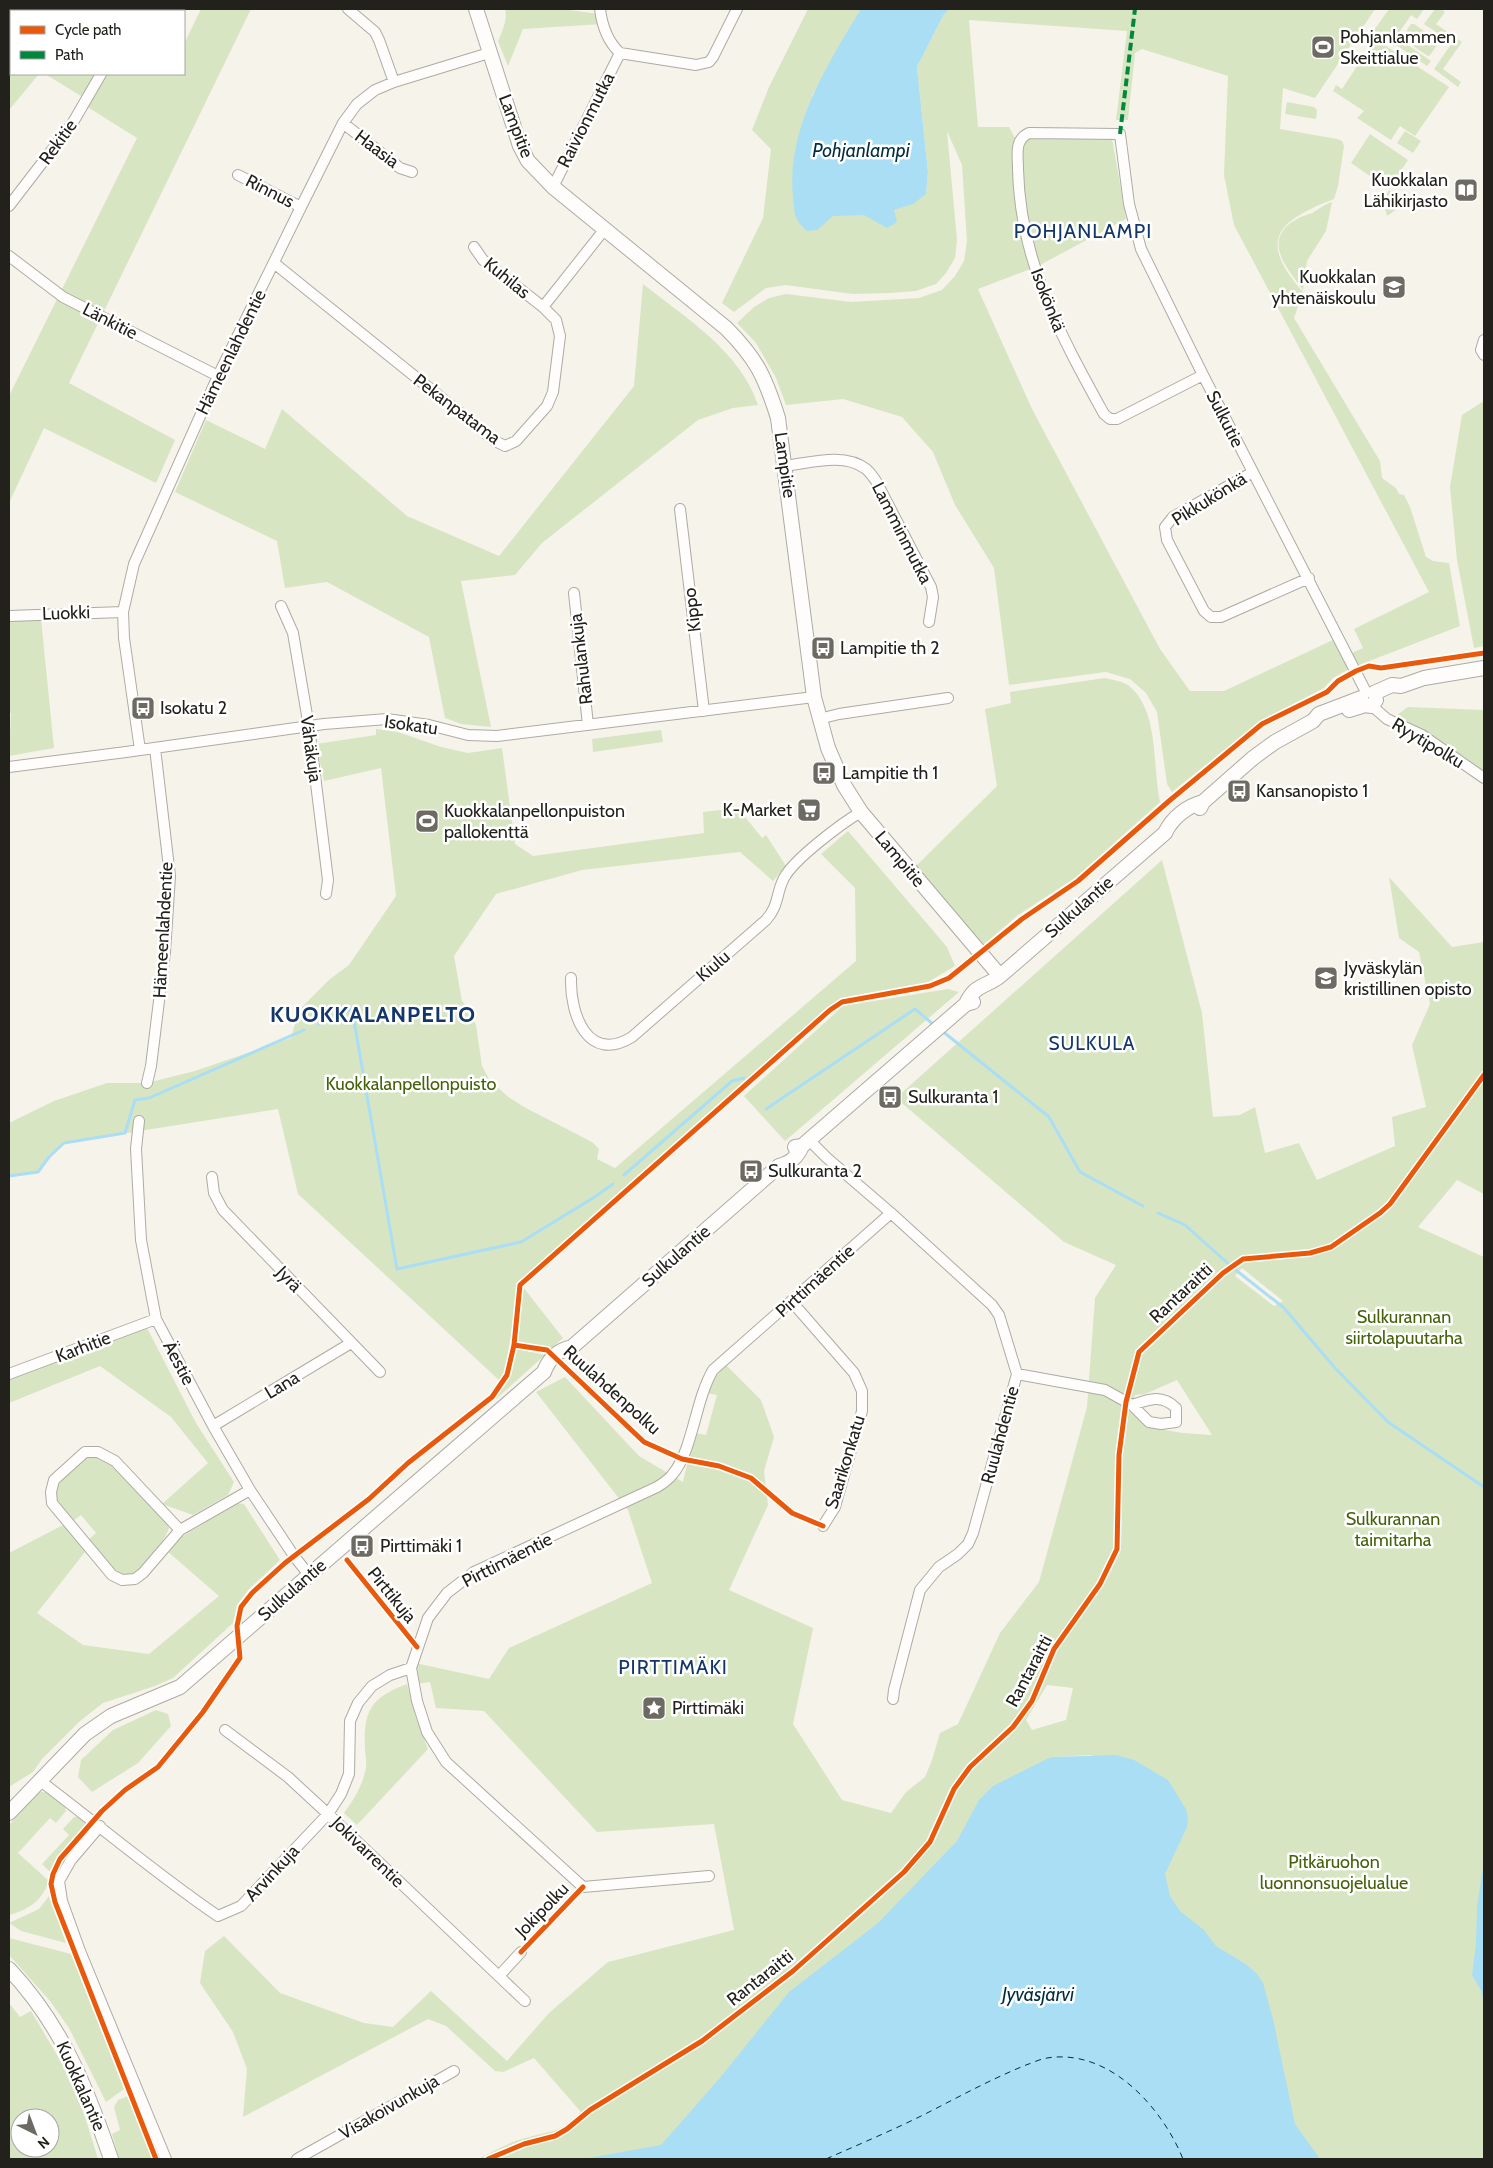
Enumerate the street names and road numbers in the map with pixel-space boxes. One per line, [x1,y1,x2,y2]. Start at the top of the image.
street label: Raivionmutka [553,68,620,171]
street label: Lampitie [494,91,538,161]
street label: Rekitie [34,115,82,169]
street label: Haasia [351,125,404,173]
street label: Rinnus [242,169,298,213]
street label: Kuhilas [479,253,535,303]
street label: Isokönkä [1026,265,1070,335]
street label: Hämeenlahdentie [191,286,271,418]
street label: Länkitie [79,298,141,344]
street label: Pekanpatama [409,369,505,449]
street label: Sulkutie [1201,387,1249,451]
street label: Lampitie [769,431,801,499]
street label: Pikkukönkä [1168,467,1251,531]
street label: Lamminmutka [867,479,937,588]
street label: Kippo [678,587,706,633]
street label: Luokki [42,601,90,625]
street label: Rahulankuja [564,612,597,706]
street label: Isokatu [383,710,439,740]
street label: Ryytipolku [1388,713,1468,773]
street label: Vähäkuja [295,714,327,784]
street label: Lampitie [870,827,930,891]
street label: Hämeenlahdentie [148,861,178,999]
street label: Sulkulantie [1040,871,1118,943]
street label: Kiulu [692,945,734,987]
street label: Sulkulantie [637,1220,715,1292]
street label: Pirttimäentie [771,1240,859,1322]
street label: Rantaraitti [1145,1258,1217,1328]
street label: Jyrä [271,1261,307,1297]
street label: Karhitie [52,1326,114,1368]
street label: Äestie [158,1337,200,1389]
street label: Ruulahdenpolku [559,1341,665,1439]
street label: Lana [261,1366,304,1404]
street label: Ruulahdentie [976,1384,1024,1486]
street label: Saarikonkatu [820,1412,870,1512]
street label: Pirttimäentie [458,1528,556,1592]
street label: Sulkulantie [253,1554,331,1626]
street label: Pirttikuja [363,1563,421,1628]
street label: Rantaraitti [1001,1631,1057,1711]
street label: Jokivarrentie [326,1811,409,1892]
street label: Arvinkuja [240,1840,304,1906]
street label: Jokipolku [510,1878,573,1943]
street label: Rantaraitti [722,1945,798,2011]
street label: Kuokkalantie [51,2038,111,2134]
street label: Visakoivunkuja [335,2069,443,2144]

